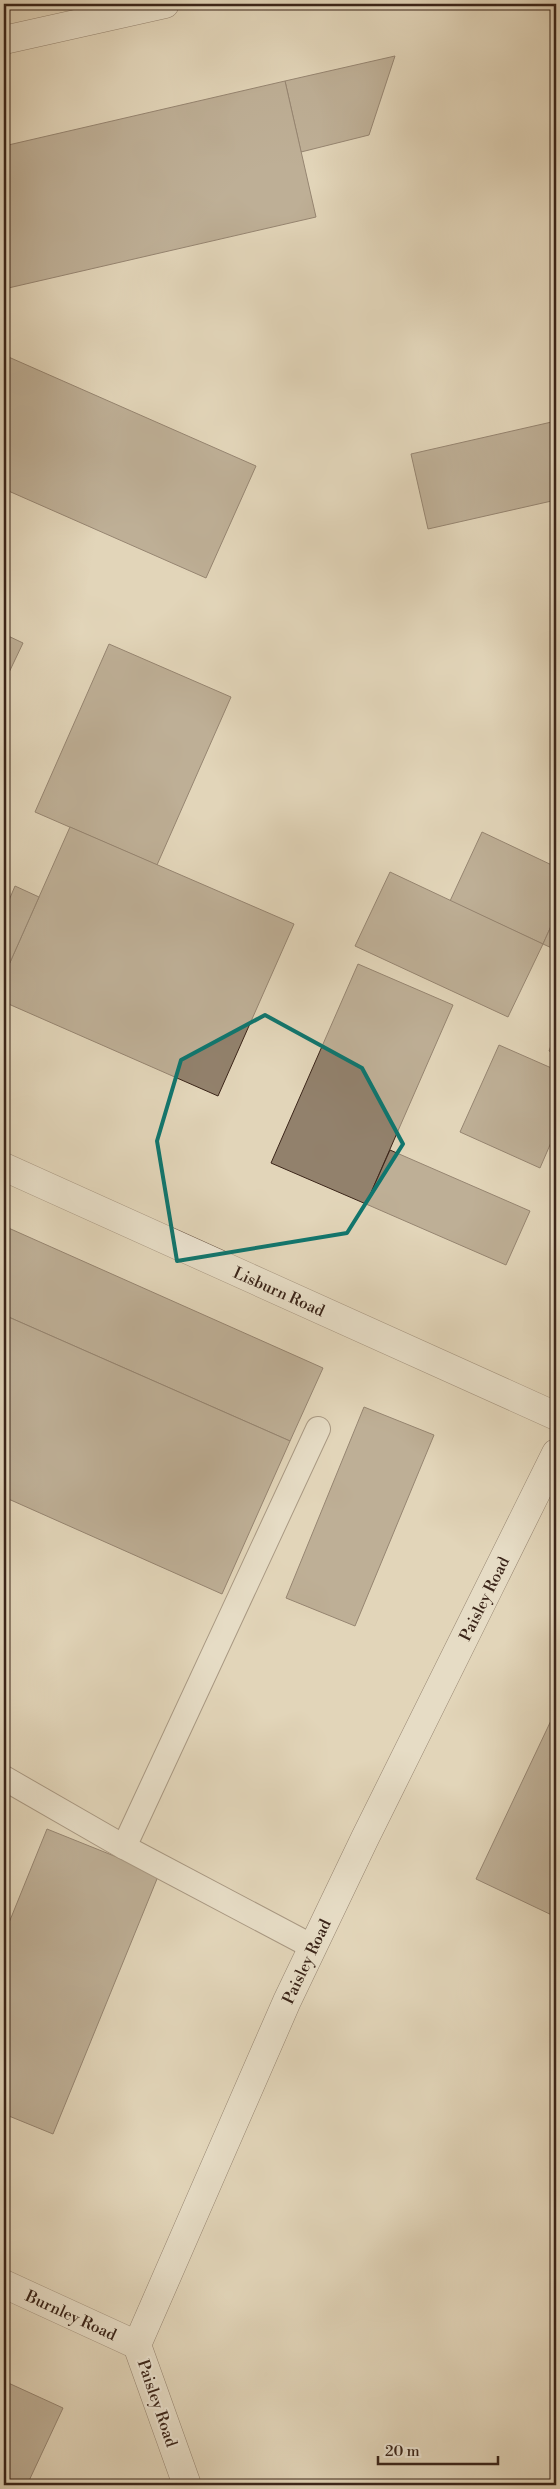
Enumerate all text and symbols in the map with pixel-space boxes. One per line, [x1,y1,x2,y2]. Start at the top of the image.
street label: Lisburn Road [230,1263,328,1321]
street label: Paisley Road [455,1553,514,1644]
street label: Paisley Road [278,1916,336,2007]
street label: Burnley Road [21,2286,120,2345]
street label: Paisley Road [133,2357,181,2450]
scale bar [378,2434,498,2466]
text: 20 m [385,2442,420,2461]

